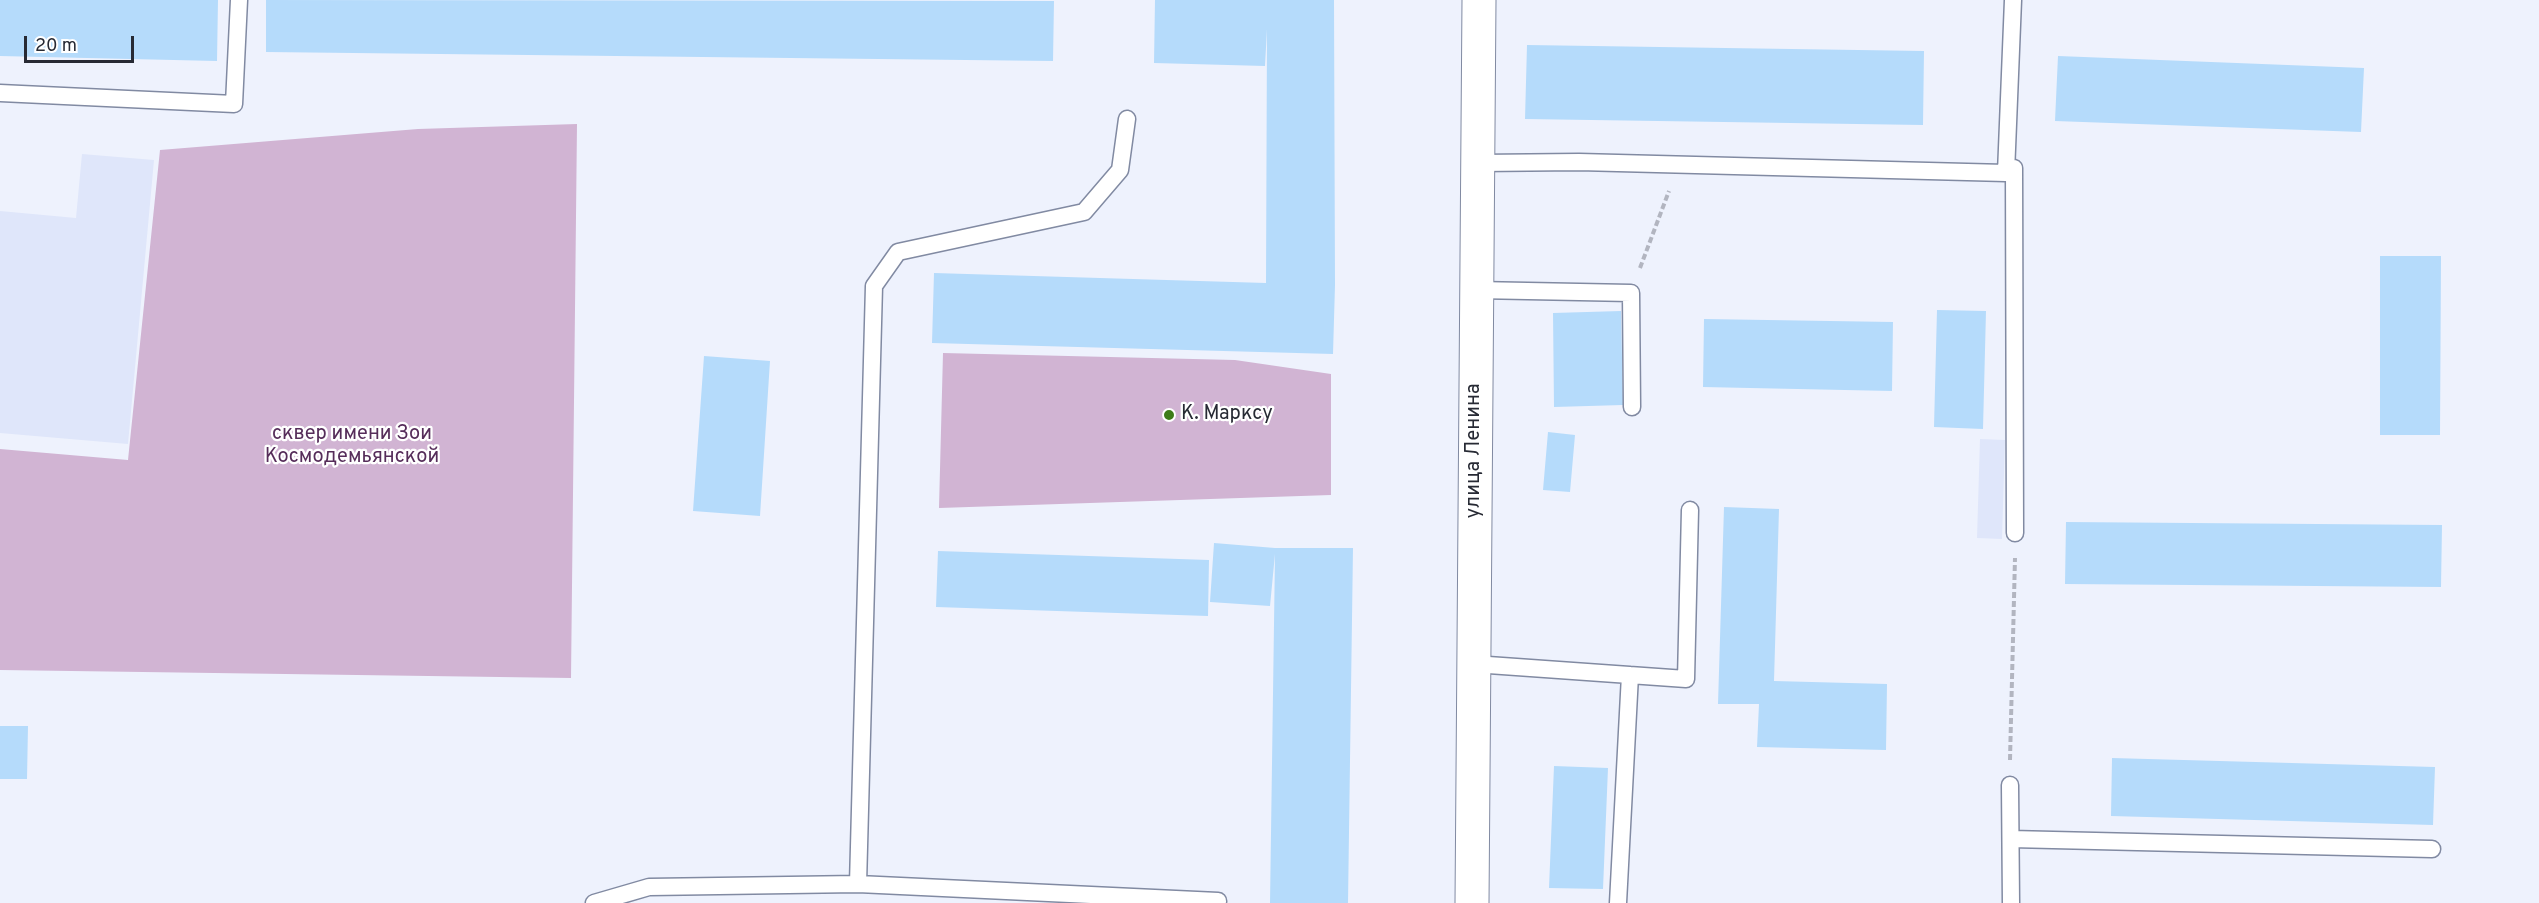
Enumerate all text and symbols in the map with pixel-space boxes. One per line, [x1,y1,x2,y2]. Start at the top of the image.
scale bar [27,24,136,62]
text: 20 m [35,35,77,58]
street label: улица Ленина [1463,384,1487,518]
place label: К. Марксу [1181,403,1273,427]
marker: К. Марксу [1162,408,1176,422]
park label: сквер имени Зои Космодемьянской [265,423,439,470]

